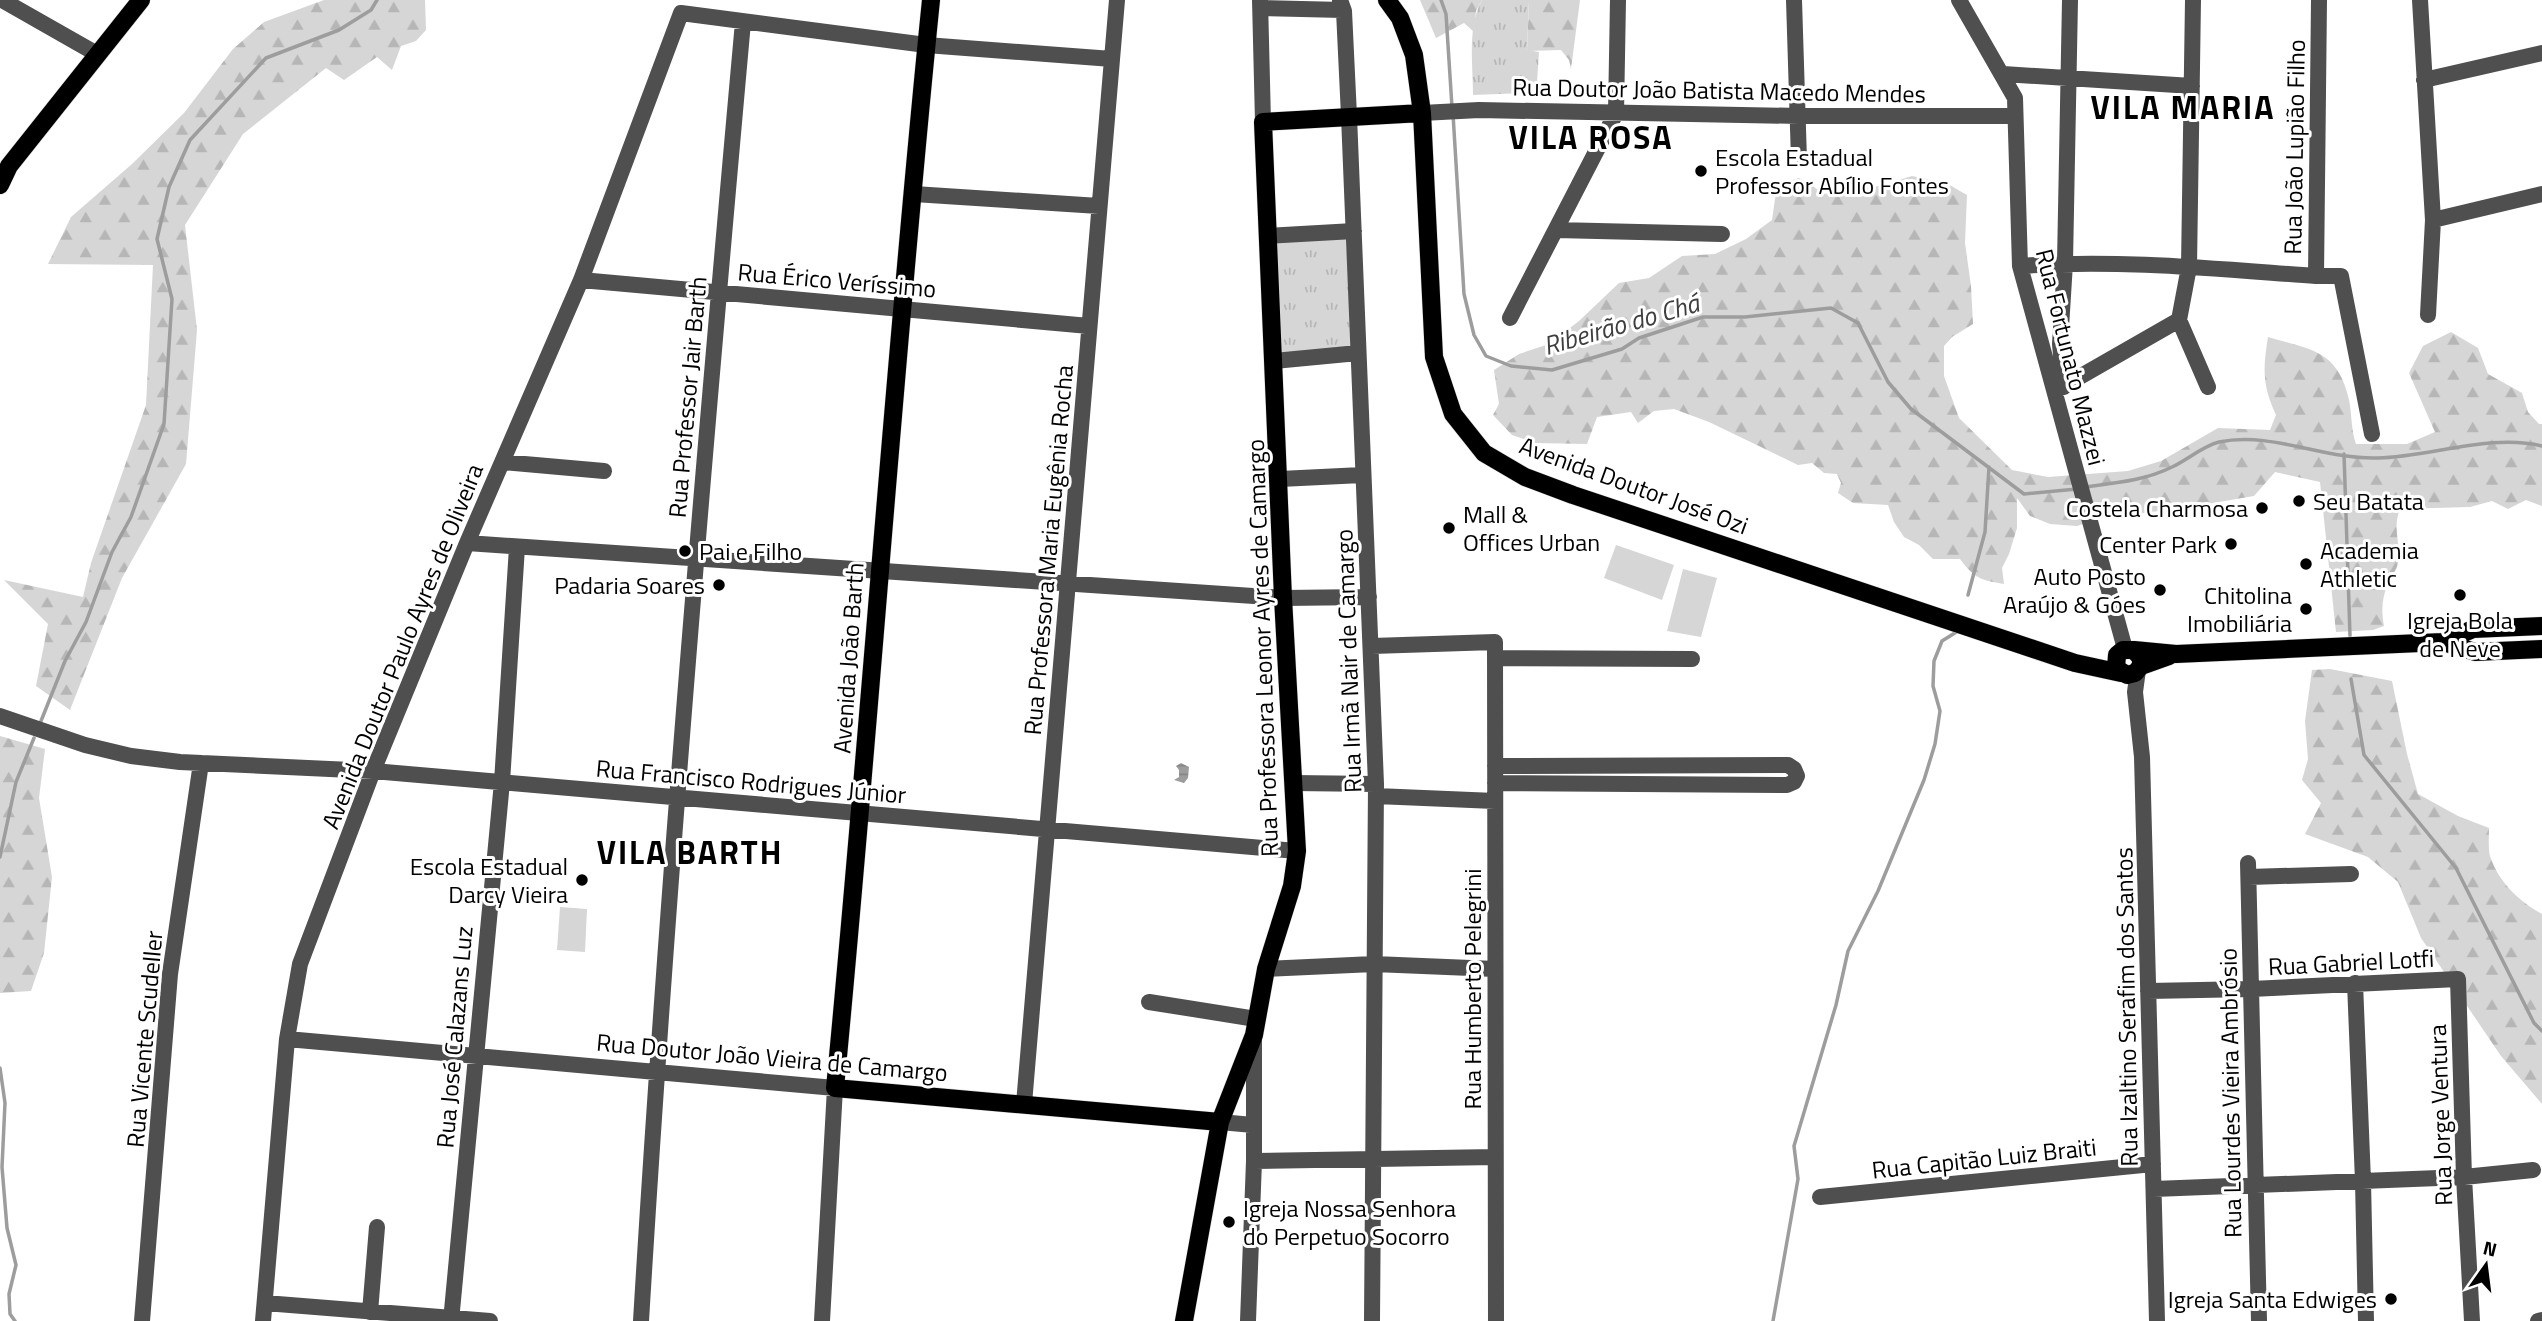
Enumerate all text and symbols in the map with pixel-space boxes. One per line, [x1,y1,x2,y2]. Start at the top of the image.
street label: Rua João Lupião Filho [2274,39,2314,255]
street label: Rua Doutor João Batista Macedo Mendes [1512,68,1926,112]
district label: VILA MARIA [2091,83,2275,131]
district label: VILA ROSA [1509,113,1673,161]
place label: Escola Estadual Professor Abílio Fontes [1715,139,1949,203]
marker: Escola Estadual Professor Abílio Fontes [1693,163,1709,179]
street label: Rua Fortunato Mazzei [2027,245,2115,469]
street label: Rua Érico Veríssimo [736,253,938,307]
street label: Rua Professor Jair Barth [659,275,715,519]
water label: Ribeirão do Chá [1539,283,1705,365]
street label: Rua Professora Maria Eugênia Rocha [1014,363,1082,737]
street label: Avenida Doutor José Ozi [1515,427,1753,543]
street label: Rua Professora Leonor Ayres de Camargo [1237,439,1287,857]
street label: Avenida Doutor Paulo Ayres de Oliveira [312,458,492,834]
place label: Seu Batata [2313,483,2424,519]
place label: Costela Charmosa [2066,490,2248,526]
marker: Seu Batata [2291,493,2307,509]
place label: Mall & Offices Urban [1463,496,1600,560]
marker: Costela Charmosa [2254,500,2270,516]
marker: Mall & Offices Urban [1441,520,1457,536]
place label: Center Park [2099,526,2217,562]
street label: Rua Irmã Nair de Camargo [1325,529,1371,793]
place label: Academia Athletic [2320,532,2419,596]
place label: Pai e Filho [699,533,802,569]
marker: Center Park [2223,536,2239,552]
marker: Pai e Filho [677,543,693,559]
marker: Academia Athletic [2298,556,2314,572]
place label: Auto Posto Araújo & Góes [2003,558,2146,622]
street label: Avenida João Barth [823,561,873,755]
place label: Padaria Soares [554,567,705,603]
marker: Padaria Soares [711,577,727,593]
place label: Chitolina Imobiliária [2187,577,2292,641]
marker: Auto Posto Araújo & Góes [2152,582,2168,598]
marker: Igreja Bola de Neve [2452,587,2468,603]
marker: Chitolina Imobiliária [2298,601,2314,617]
place label: Igreja Bola de Neve [2407,602,2513,666]
street label: Rua Francisco Rodrigues Júnior [594,750,908,812]
district label: VILA BARTH [597,828,783,876]
street label: Rua Izaltino Serafim dos Santos [2105,847,2147,1167]
place label: Escola Estadual Darcy Vieira [410,848,568,912]
street label: Rua Humberto Pelegrini [1454,868,1490,1110]
marker: Escola Estadual Darcy Vieira [574,872,590,888]
street label: Rua José Calazans Luz [426,924,482,1150]
street label: Rua Vicente Scudeller [117,929,171,1149]
street label: Rua Gabriel Lotfi [2267,940,2435,984]
street label: Rua Lourdes Vieira Ambrósio [2209,948,2251,1238]
street label: Rua Doutor João Vieira de Camargo [595,1024,949,1090]
street label: Rua Jorge Ventura [2419,1024,2461,1206]
street label: Rua Capitão Luiz Braiti [1870,1128,2098,1188]
place label: Igreja Nossa Senhora do Perpetuo Socorro [1243,1190,1456,1254]
marker: Igreja Nossa Senhora do Perpetuo Socorro [1221,1214,1237,1230]
north arrow [2451,1230,2521,1300]
text: N [2480,1232,2500,1264]
place label: Igreja Santa Edwiges [2168,1281,2377,1317]
marker: Igreja Santa Edwiges [2383,1291,2399,1307]

